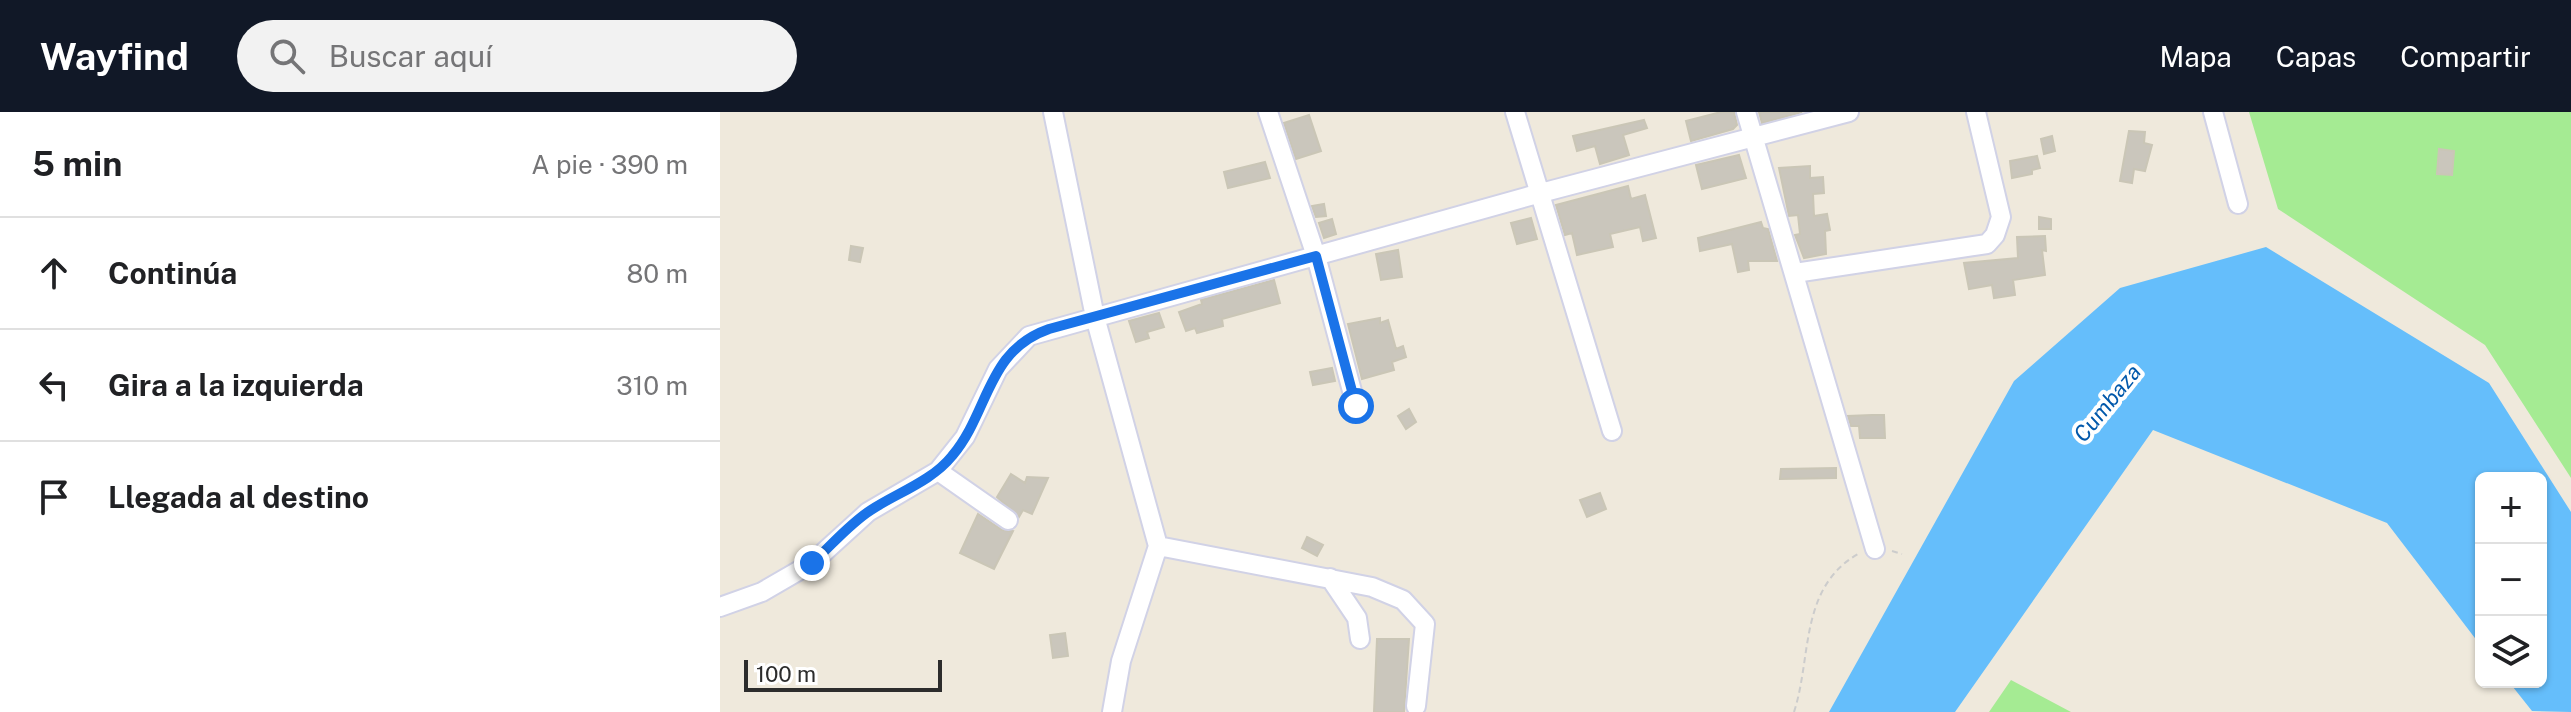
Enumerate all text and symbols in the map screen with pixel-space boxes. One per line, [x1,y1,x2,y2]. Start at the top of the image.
search box [237,20,797,92]
text: Wayfind [40,34,189,79]
icon: search [265,34,309,78]
text: Buscar aquí [329,38,493,74]
text: Mapa [2159,40,2232,73]
text: Capas [2276,40,2356,73]
text: Compartir [2400,40,2531,73]
text: 5 min [32,144,122,184]
text: A pie · 390 m [531,149,688,180]
icon: ahead [32,251,76,295]
text: Continúa [108,255,237,291]
text: 80 m [627,258,688,289]
water label: Cumbaza [2068,359,2146,447]
icon: left [32,363,76,407]
text: Gira a la izquierda [108,367,364,403]
text: 310 m [616,370,688,401]
route start [1338,388,1374,424]
map controls [2475,472,2547,688]
button: + [2475,472,2547,544]
icon: arrive [32,475,76,519]
text: Llegada al destino [108,479,369,515]
button: − [2475,544,2547,616]
route end [794,545,830,581]
button: layers [2475,616,2547,688]
scale bar [744,656,942,692]
text: 100 m [756,661,816,687]

